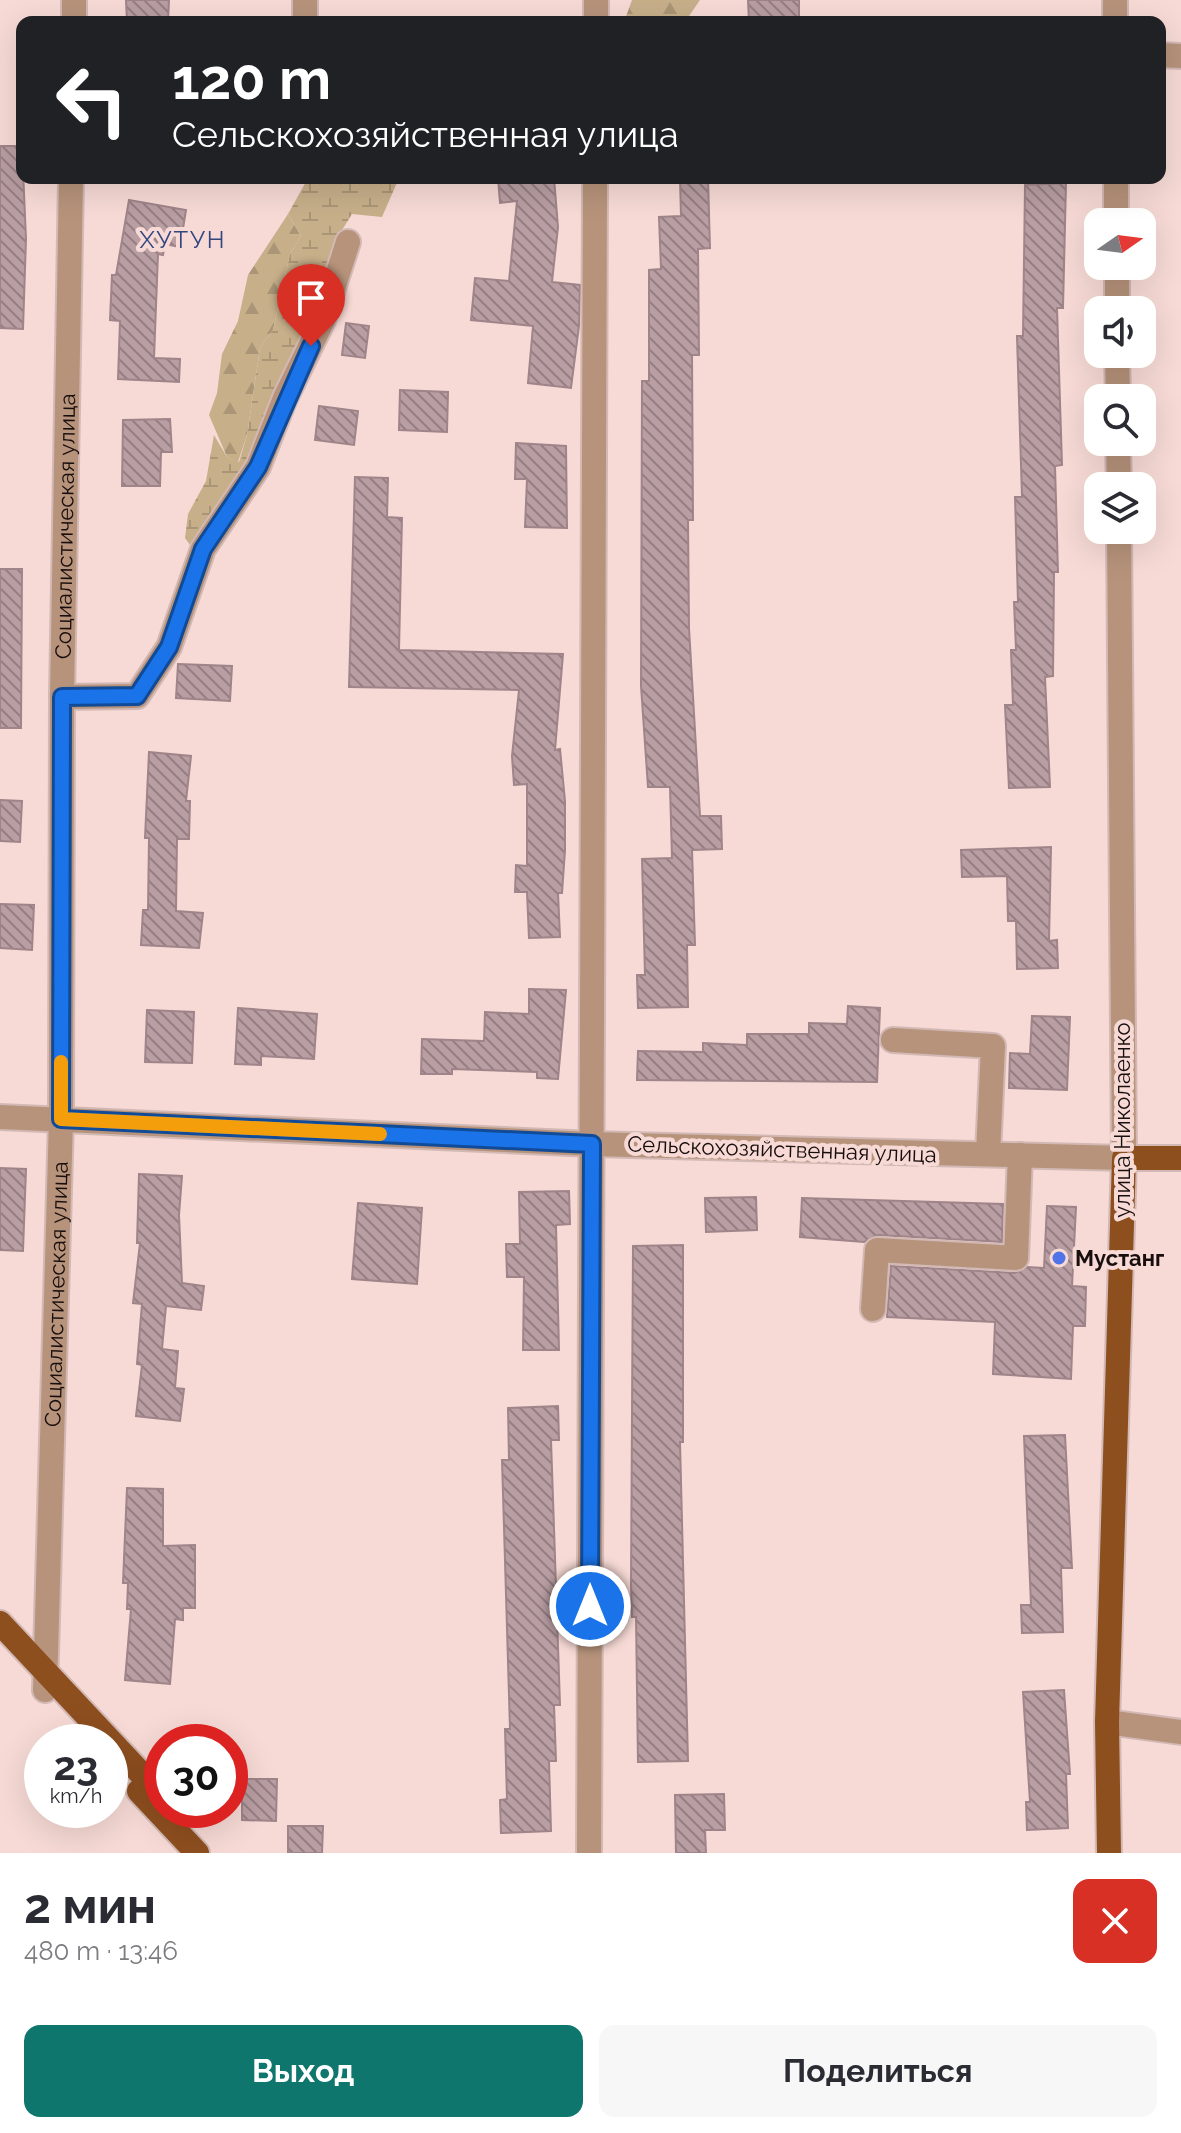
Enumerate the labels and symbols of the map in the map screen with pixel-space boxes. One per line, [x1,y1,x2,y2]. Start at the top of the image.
north arrow [1084,208,1156,280]
district label: ХУТУН [139,225,227,254]
pin [277,264,345,346]
street label: Социалистическая улица [50,393,80,659]
street label: улица Николаенко [1109,1022,1135,1218]
street label: Сельскохозяйственная улица [627,1131,937,1167]
street label: Социалистическая улица [39,1161,73,1427]
place label: Мустанг [1075,1245,1164,1271]
marker: Мустанг [1050,1249,1068,1267]
position arrow [548,1564,632,1648]
speed limit sign: 30 [144,1724,248,1828]

